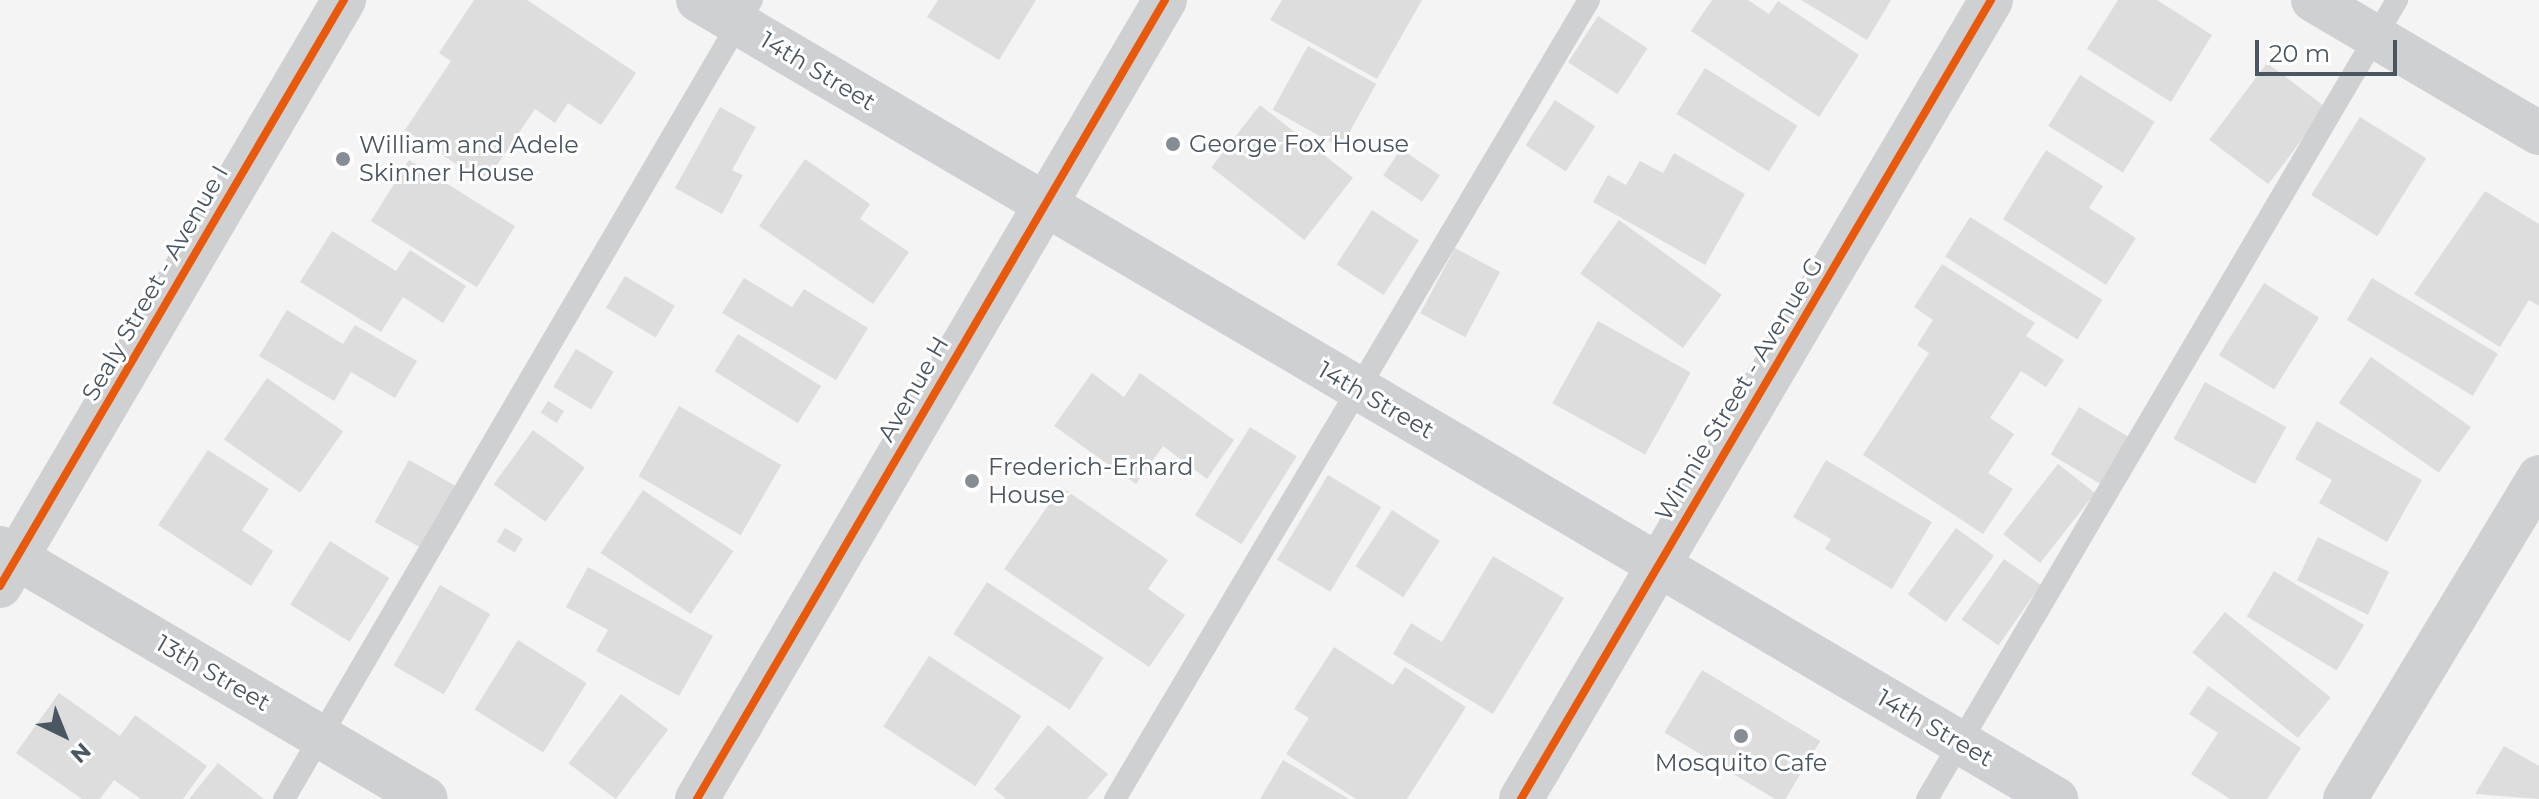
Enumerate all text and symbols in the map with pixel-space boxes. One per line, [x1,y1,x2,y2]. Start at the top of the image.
scale bar [2259,24,2401,74]
street label: 14th Street [755,25,881,117]
text: 20 m [2269,39,2330,68]
place label: George Fox House [1189,130,1409,158]
place label: William and Adele Skinner House [359,131,579,187]
marker: George Fox House [1164,135,1182,153]
marker: William and Adele Skinner House [334,150,352,168]
street label: Sealy Street - Avenue I [76,160,234,406]
street label: Winnie Street - Avenue G [1649,252,1829,526]
street label: Avenue H [871,331,955,447]
street label: 14th Street [1313,355,1439,445]
place label: Frederich-Erhard House [988,453,1194,509]
marker: Frederich-Erhard House [963,472,981,490]
street label: 13th Street [151,629,275,717]
street label: 14th Street [1872,683,1998,773]
north arrow [24,695,104,775]
marker: Mosquito Cafe [1732,727,1750,745]
text: N [65,737,96,769]
place label: Mosquito Cafe [1655,749,1827,777]

